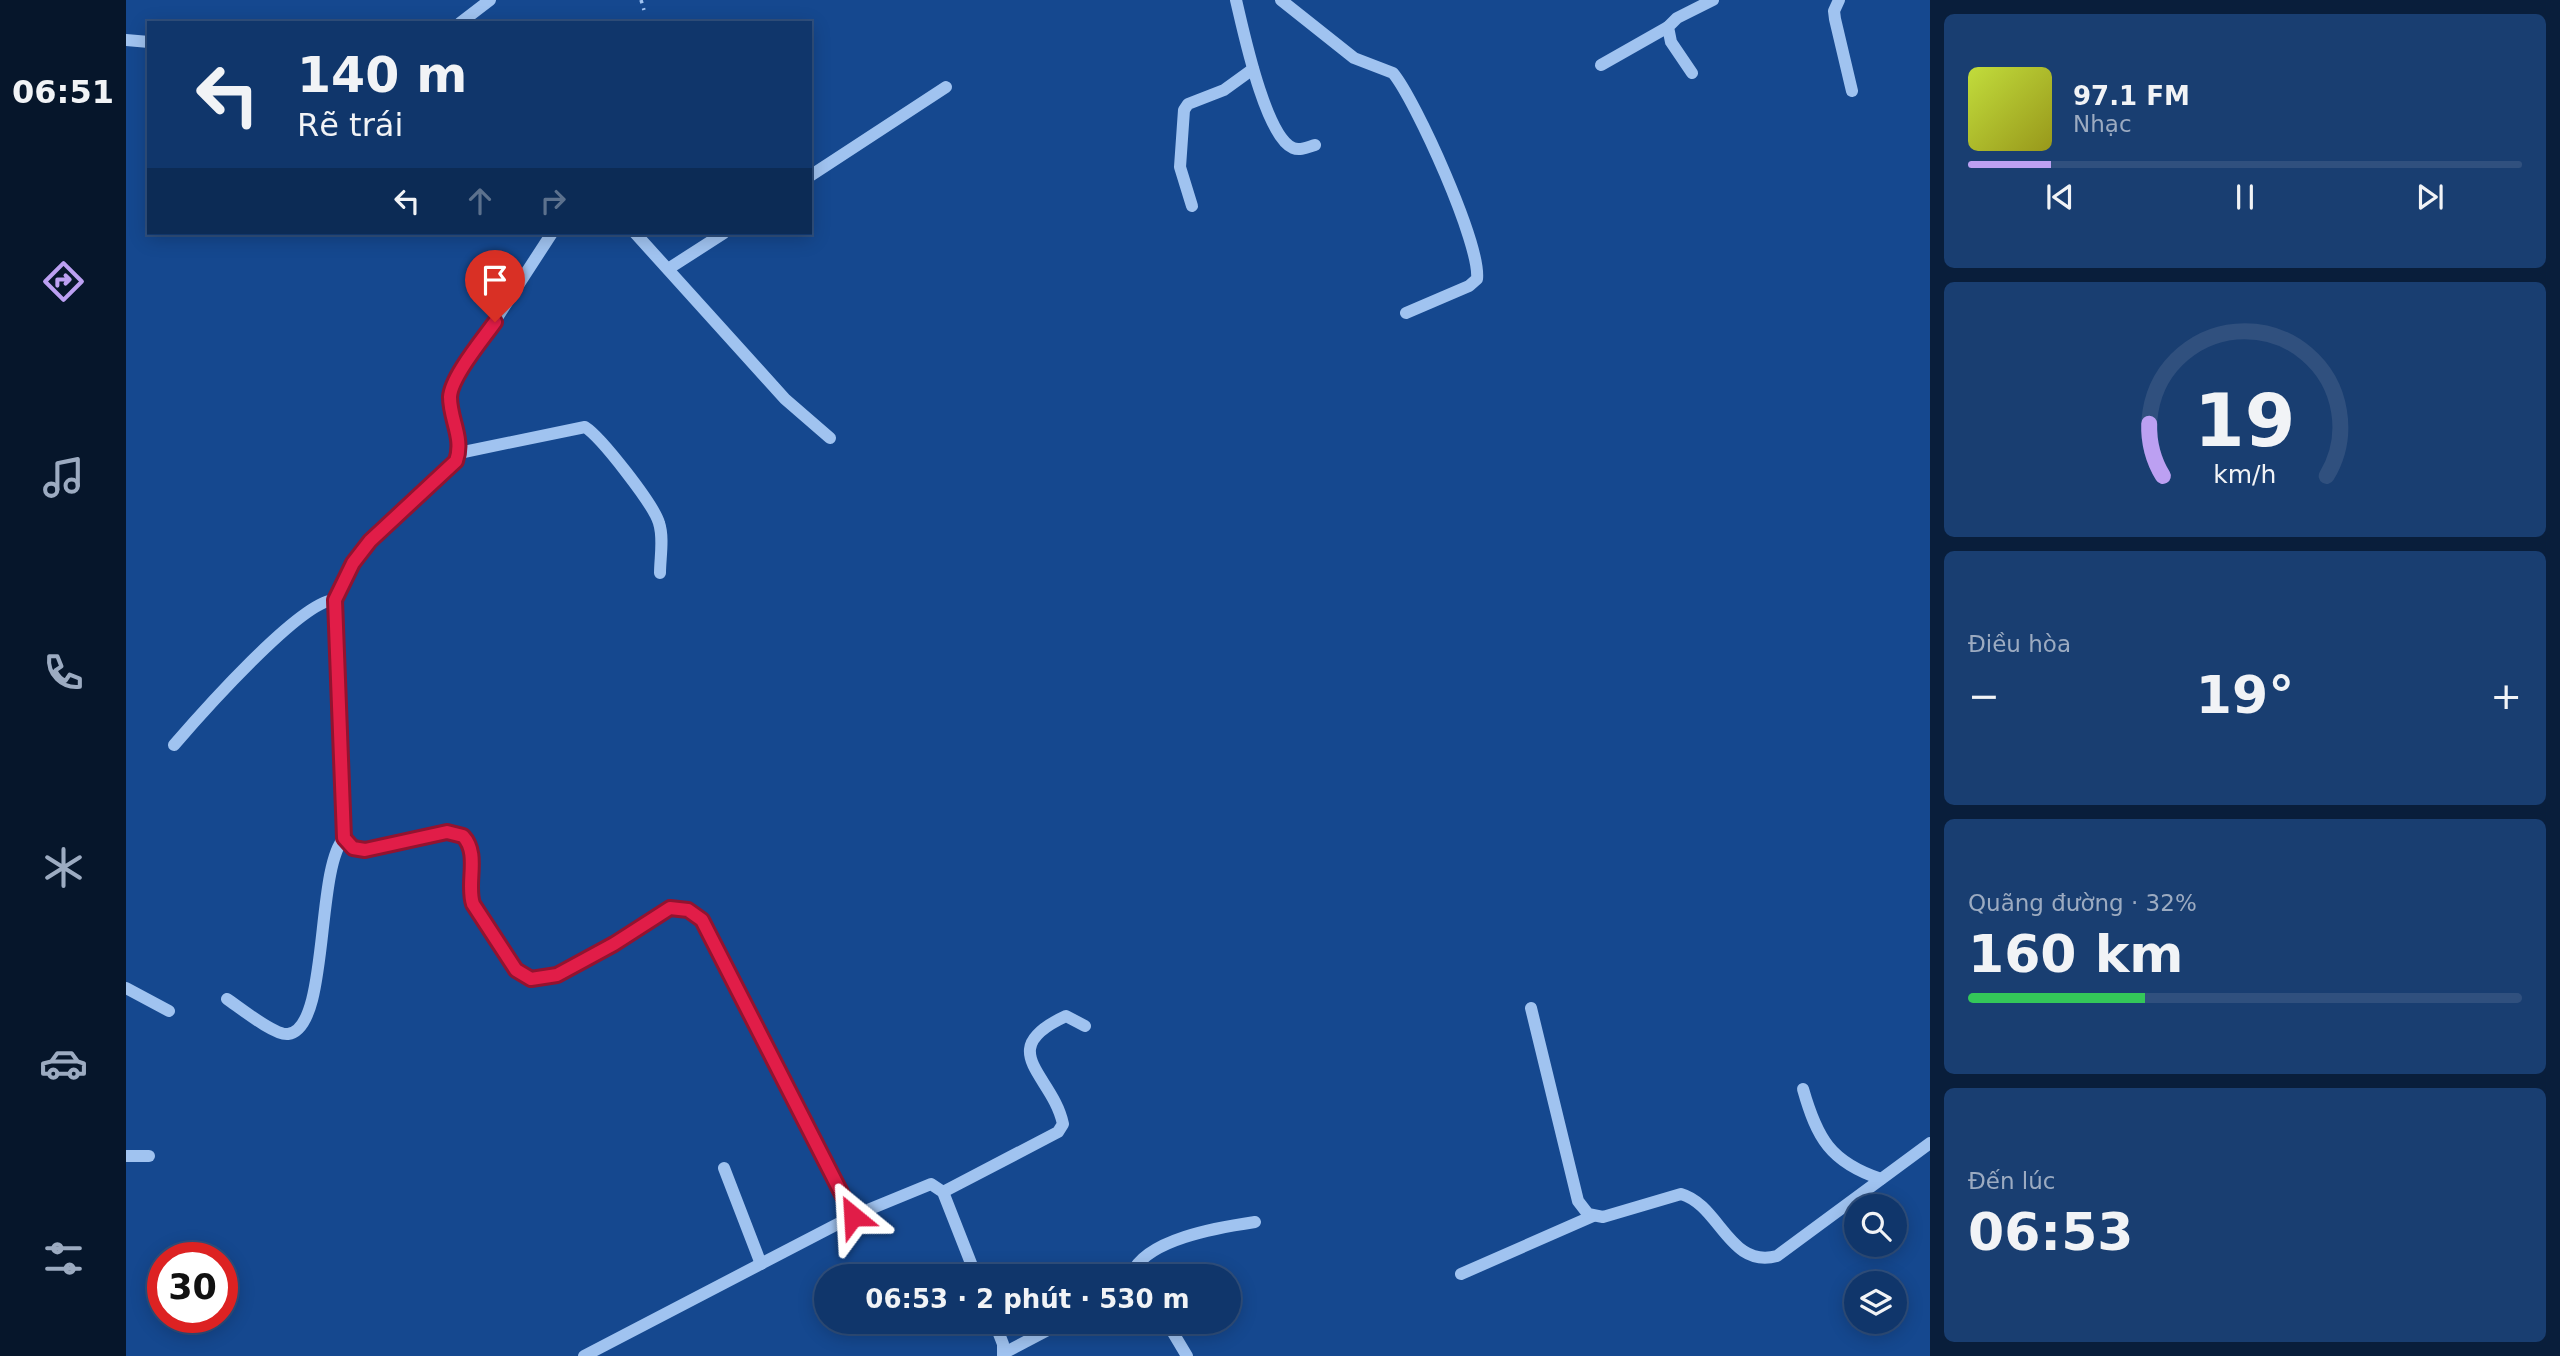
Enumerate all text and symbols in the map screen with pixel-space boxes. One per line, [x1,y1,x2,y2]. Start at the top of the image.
text: 140 m [297,47,467,104]
icon: left [182,49,273,140]
text: 06:51 [12,73,114,111]
text: 97.1 FM [2073,81,2190,111]
text: Rẽ trái [297,106,403,144]
text: Nhạc [2073,111,2132,137]
icon: previous [2041,178,2079,216]
icon: pause [2226,178,2264,216]
icon: next [2411,178,2449,216]
icon: left [388,182,426,220]
icon: ahead [461,182,499,220]
icon: right [534,182,572,220]
pin [465,250,525,322]
icon: directions [39,257,88,306]
icon: arrive [476,261,514,299]
text: 19 [2194,378,2296,463]
icon: music [39,453,88,502]
text: km/h [2213,459,2277,488]
text: Điều hòa [1968,631,2071,657]
icon: phone [39,648,88,697]
text: 19° [2196,665,2294,725]
text: − [1968,674,2000,718]
text: + [2490,674,2522,718]
icon: climate [39,843,88,892]
text: Quãng đường · 32% [1968,890,2197,916]
text: 160 km [1968,924,2183,984]
icon: car [39,1039,88,1088]
text: Đến lúc [1968,1168,2055,1194]
position arrow [816,1179,890,1253]
map controls [1844,1194,1907,1334]
button: search [1844,1194,1907,1257]
text: 06:53 [1968,1202,2134,1262]
icon: filters [39,1234,88,1283]
speed limit sign: 30 [147,1242,238,1333]
button: layers [1844,1271,1907,1334]
text: 06:53 · 2 phút · 530 m [865,1284,1190,1314]

